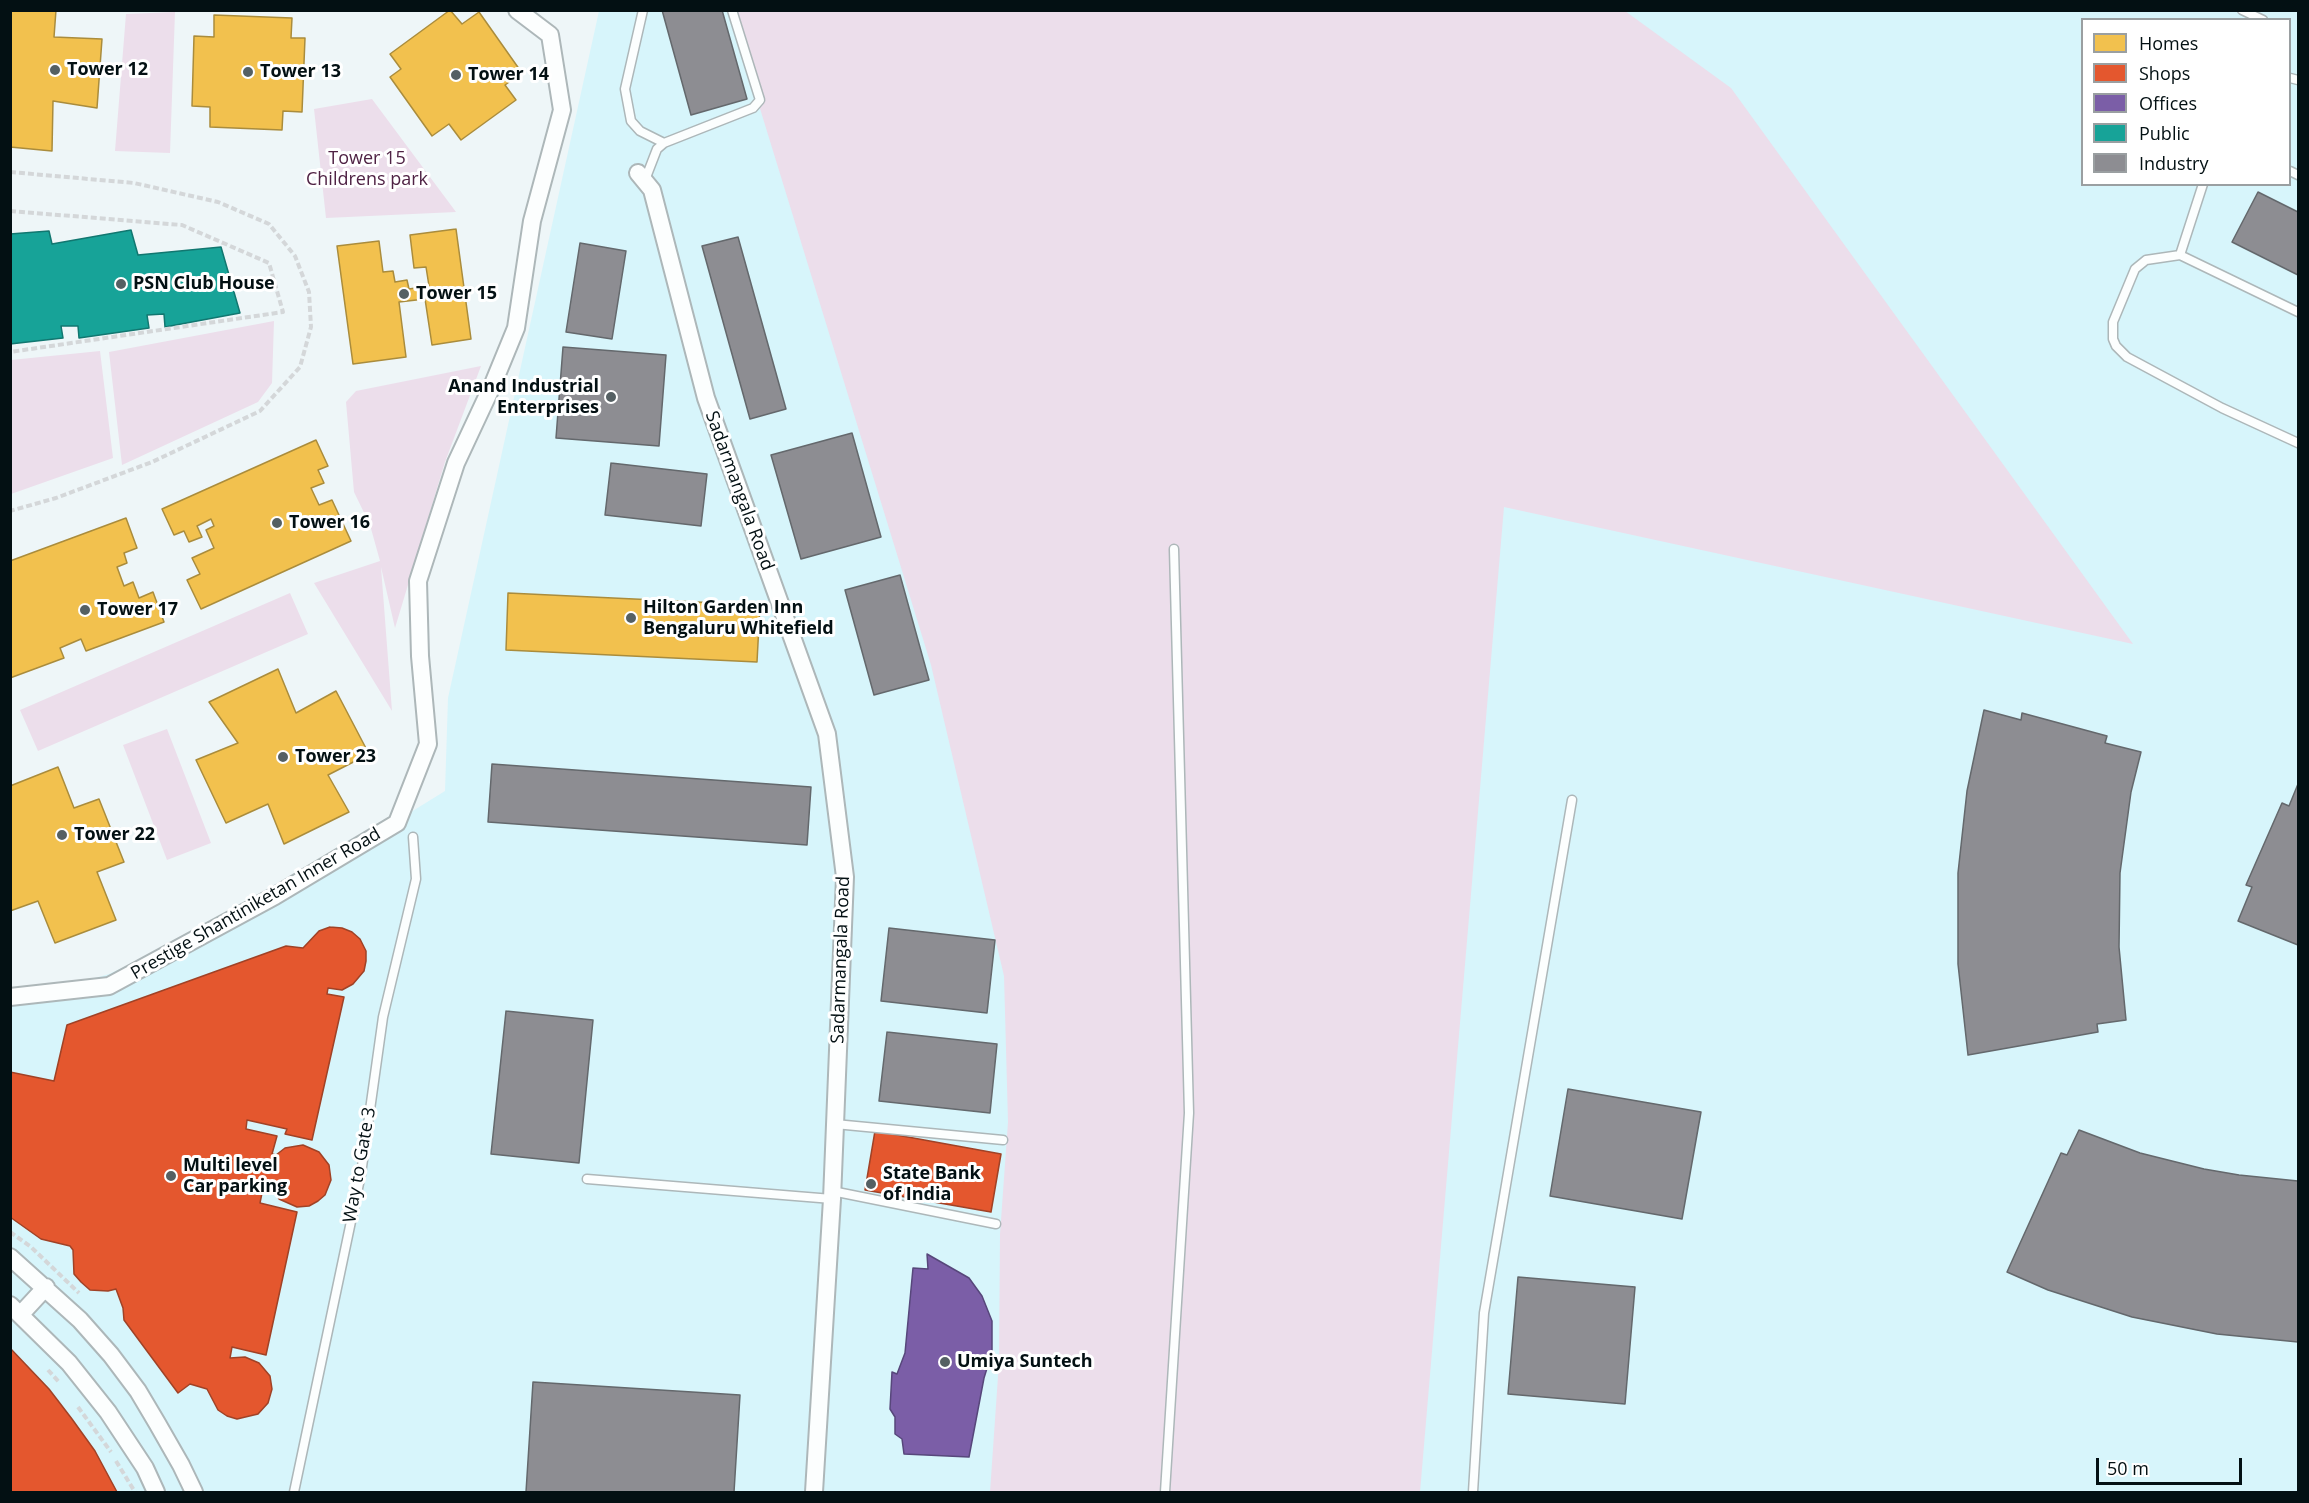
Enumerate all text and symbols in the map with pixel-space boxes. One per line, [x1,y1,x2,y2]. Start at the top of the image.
legend [2081,18,2291,186]
text: Homes [2139,31,2198,55]
place label: Tower 12 [67,59,148,81]
place label: Tower 13 [260,61,341,83]
text: Shops [2139,61,2190,85]
marker: Tower 12 [48,63,62,77]
place label: Tower 14 [468,64,549,86]
marker: Tower 13 [241,65,255,79]
marker: Tower 14 [449,68,463,82]
text: Offices [2139,91,2197,115]
text: Public [2139,121,2190,145]
park label: Tower 15 Childrens park [306,148,428,190]
text: Industry [2139,151,2209,175]
place label: PSN Club House [133,273,275,295]
marker: PSN Club House [114,277,128,291]
place label: Tower 15 [416,283,497,305]
marker: Tower 15 [397,287,411,301]
place label: Anand Industrial Enterprises [448,376,599,418]
marker: Anand Industrial Enterprises [604,390,618,404]
street label: Sadarmangala Road [700,408,778,574]
place label: Tower 16 [289,512,370,534]
marker: Tower 16 [270,516,284,530]
place label: Hilton Garden Inn Bengaluru Whitefield [643,597,834,640]
place label: Tower 17 [97,599,178,621]
marker: Tower 17 [78,603,92,617]
marker: Hilton Garden Inn Bengaluru Whitefield [624,611,638,625]
place label: Tower 23 [295,746,376,768]
marker: Tower 23 [276,750,290,764]
street label: Prestige Shantiniketan Inner Road [127,823,385,985]
place label: Tower 22 [74,824,155,846]
marker: Tower 22 [55,828,69,842]
street label: Sadarmangala Road [827,876,855,1044]
street label: Way to Gate 3 [339,1106,381,1224]
place label: Multi level Car parking [183,1155,287,1198]
place label: State Bank of India [883,1163,981,1206]
marker: Multi level Car parking [164,1169,178,1183]
marker: State Bank of India [864,1177,878,1191]
place label: Umiya Suntech [957,1351,1093,1373]
marker: Umiya Suntech [938,1355,952,1369]
scale bar [2099,1446,2244,1484]
text: 50 m [2107,1456,2149,1480]

